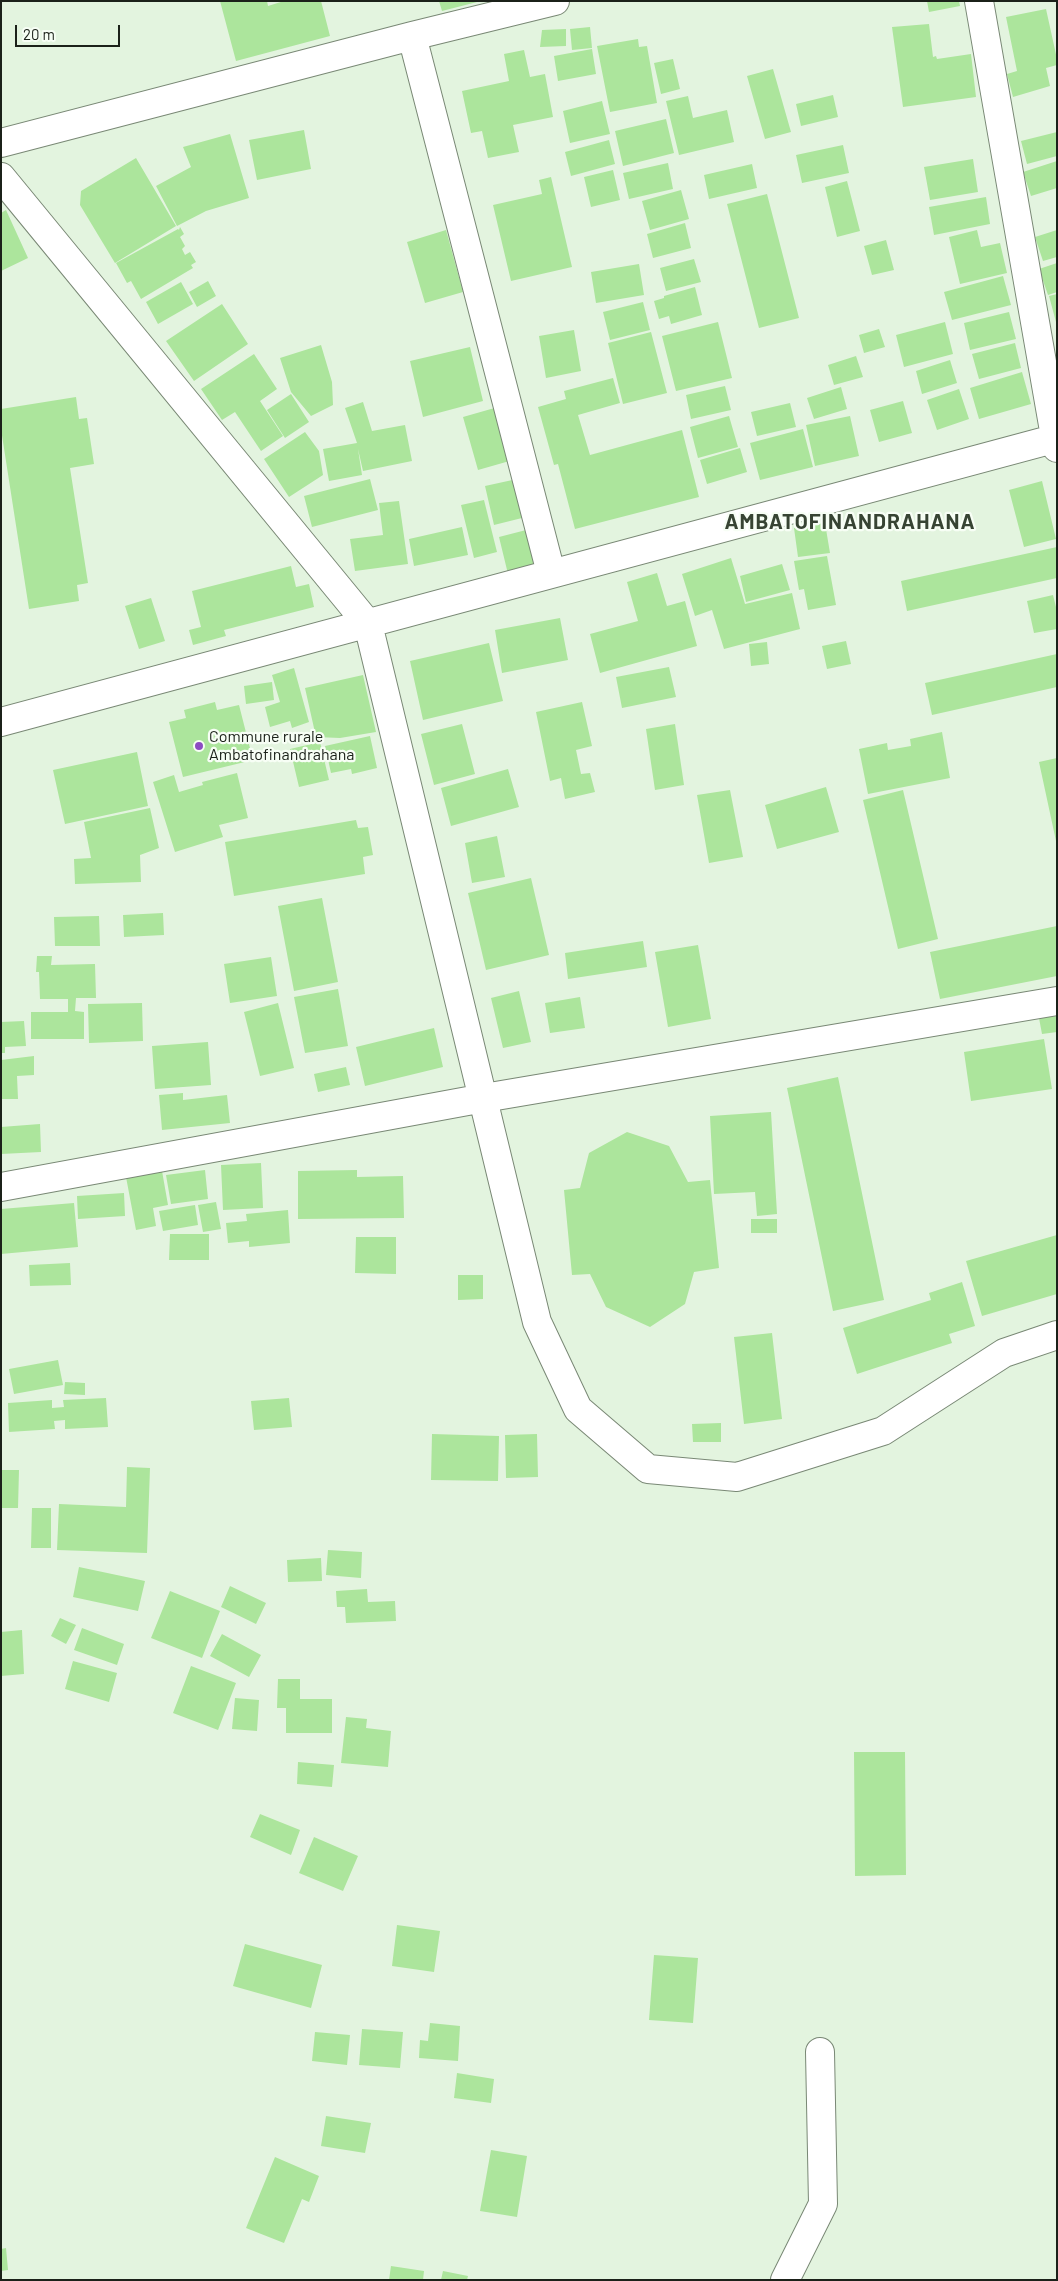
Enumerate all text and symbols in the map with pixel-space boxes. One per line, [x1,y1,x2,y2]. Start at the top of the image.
scale bar [18,15,122,47]
text: 20 m [23,25,55,43]
district label: AMBATOFINANDRAHANA [722,509,978,535]
place label: Commune rurale Ambatofinandrahana [209,727,354,765]
marker: Commune rurale Ambatofinandrahana [193,740,205,752]

